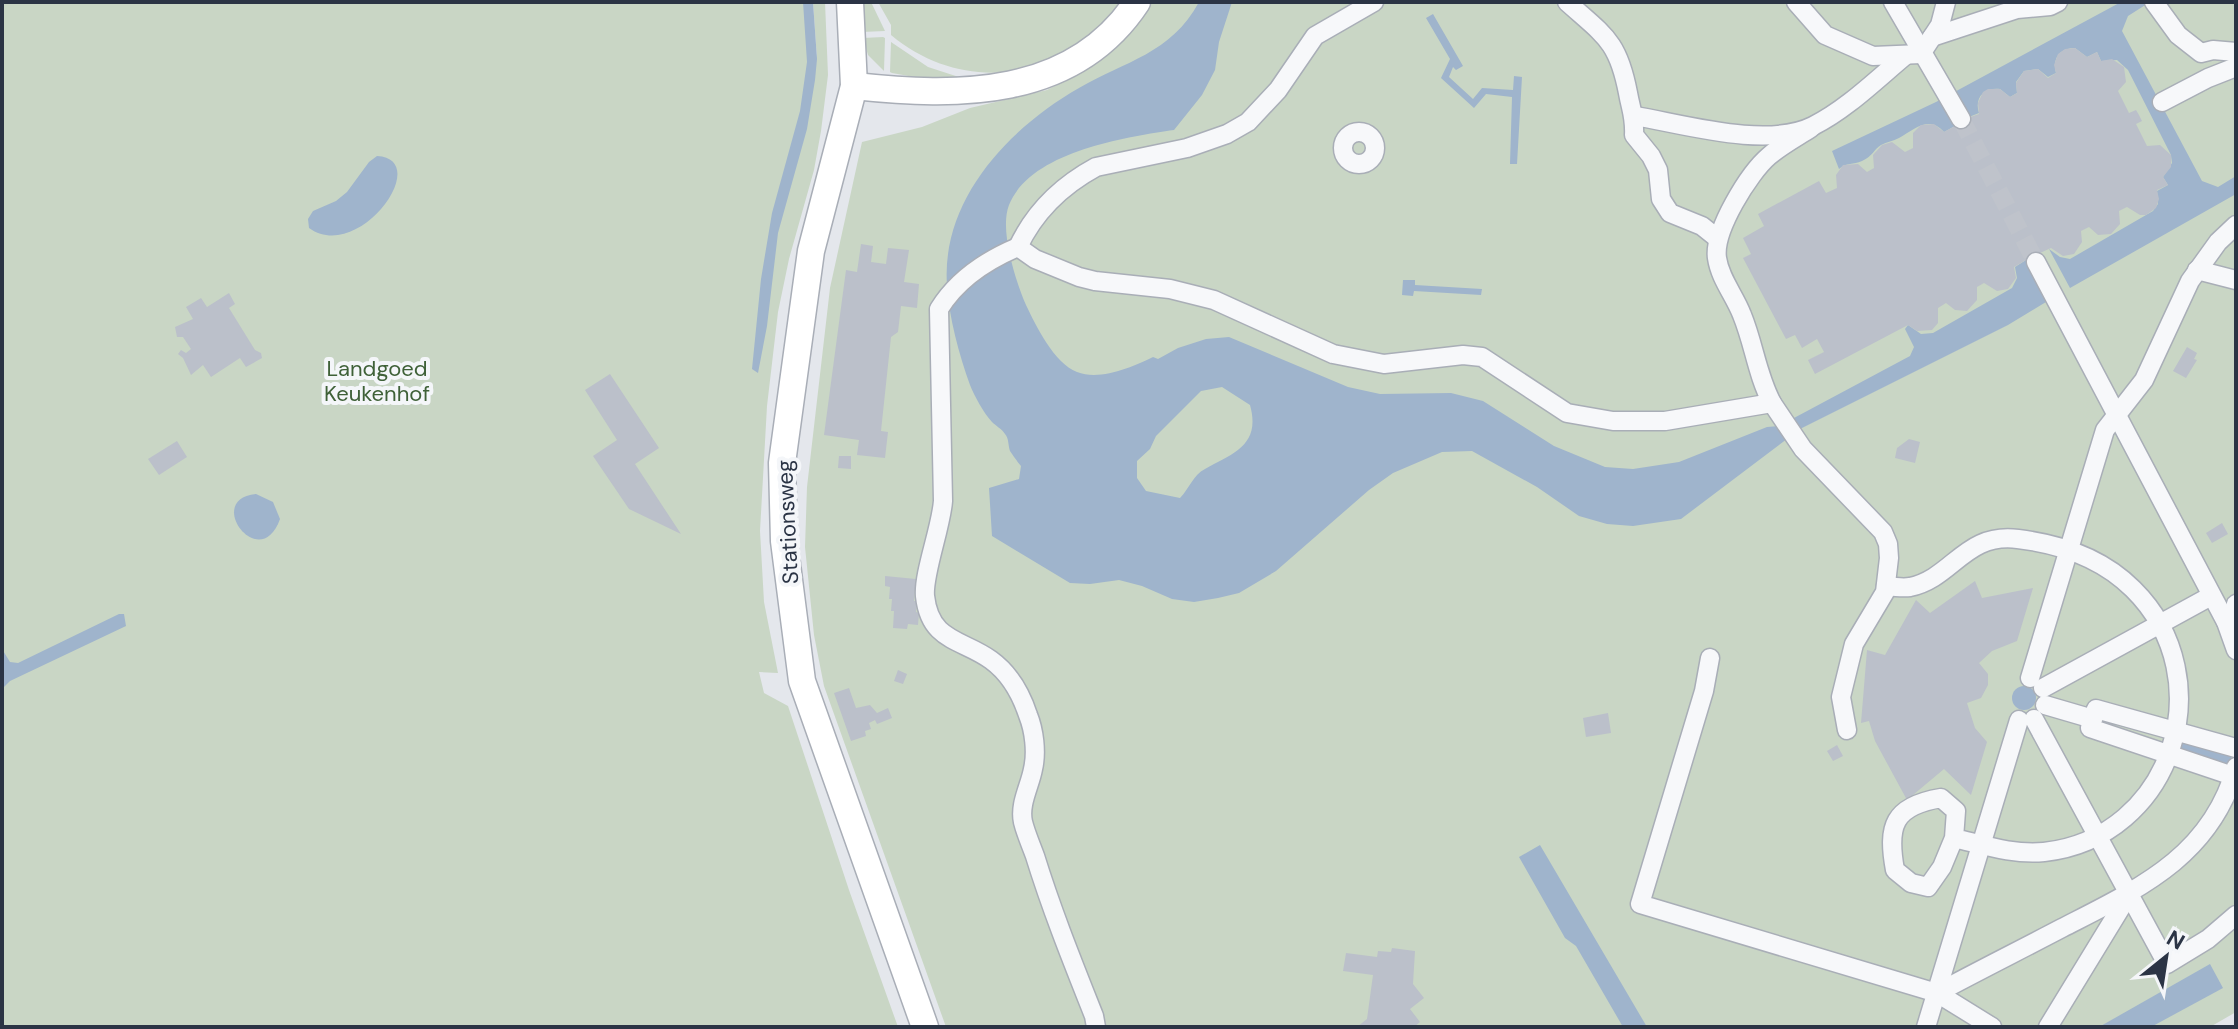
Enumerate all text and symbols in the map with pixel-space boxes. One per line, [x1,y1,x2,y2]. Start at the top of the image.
park label: Landgoed Keukenhof [324,354,430,408]
street label: Stationsweg [770,459,805,585]
north arrow [2126,917,2206,997]
text: N [2162,924,2190,957]

